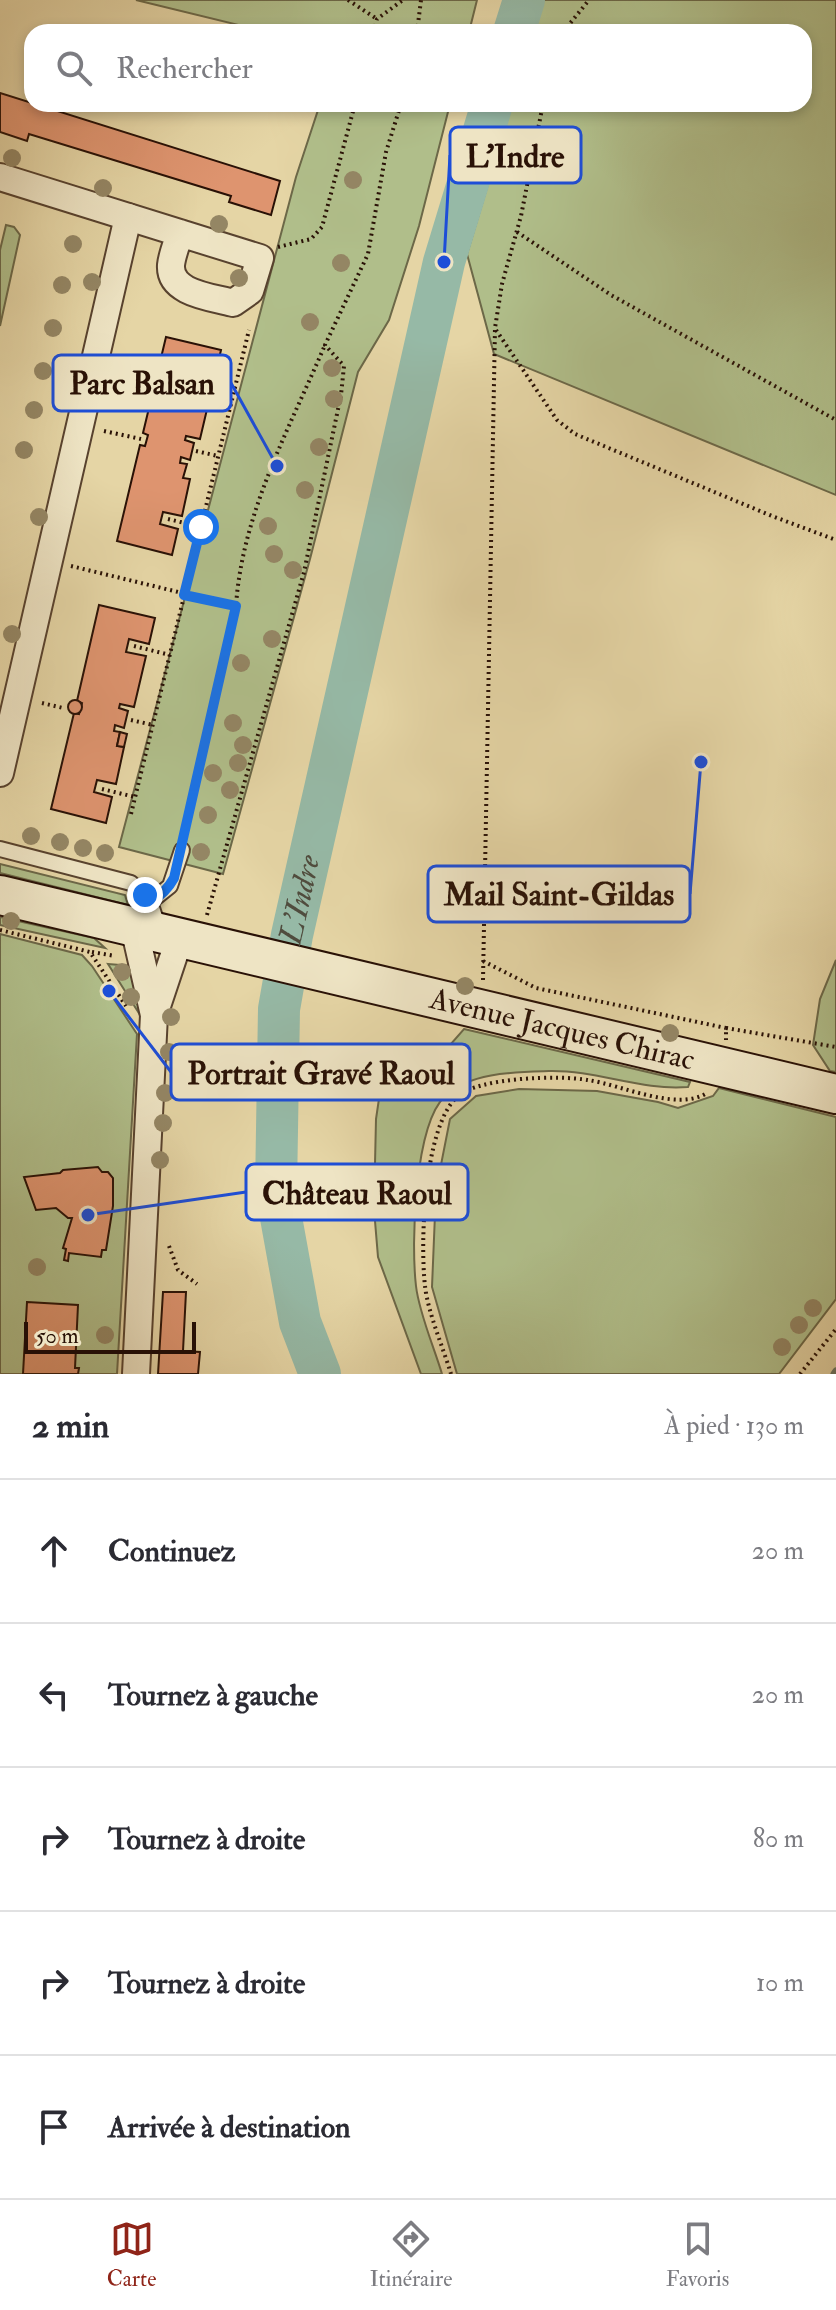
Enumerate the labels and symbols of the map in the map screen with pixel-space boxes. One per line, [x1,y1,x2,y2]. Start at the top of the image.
callout: L'Indre [450,127,581,183]
text: L'Indre [466,137,565,177]
callout: Parc Balsan [53,355,231,411]
text: Parc Balsan [69,364,215,404]
route start [183,509,219,545]
water label: L'Indre [270,851,329,950]
callout: Mail Saint-Gildas [428,866,690,922]
text: Mail Saint-Gildas [443,875,674,915]
route end [127,877,163,913]
street label: Avenue Jacques Chirac [425,979,698,1078]
callout: Portrait Gravé Raoul [171,1044,470,1100]
text: Portrait Gravé Raoul [187,1054,455,1094]
callout: Château Raoul [246,1164,468,1220]
text: Château Raoul [262,1174,453,1214]
scale bar [24,1318,196,1354]

